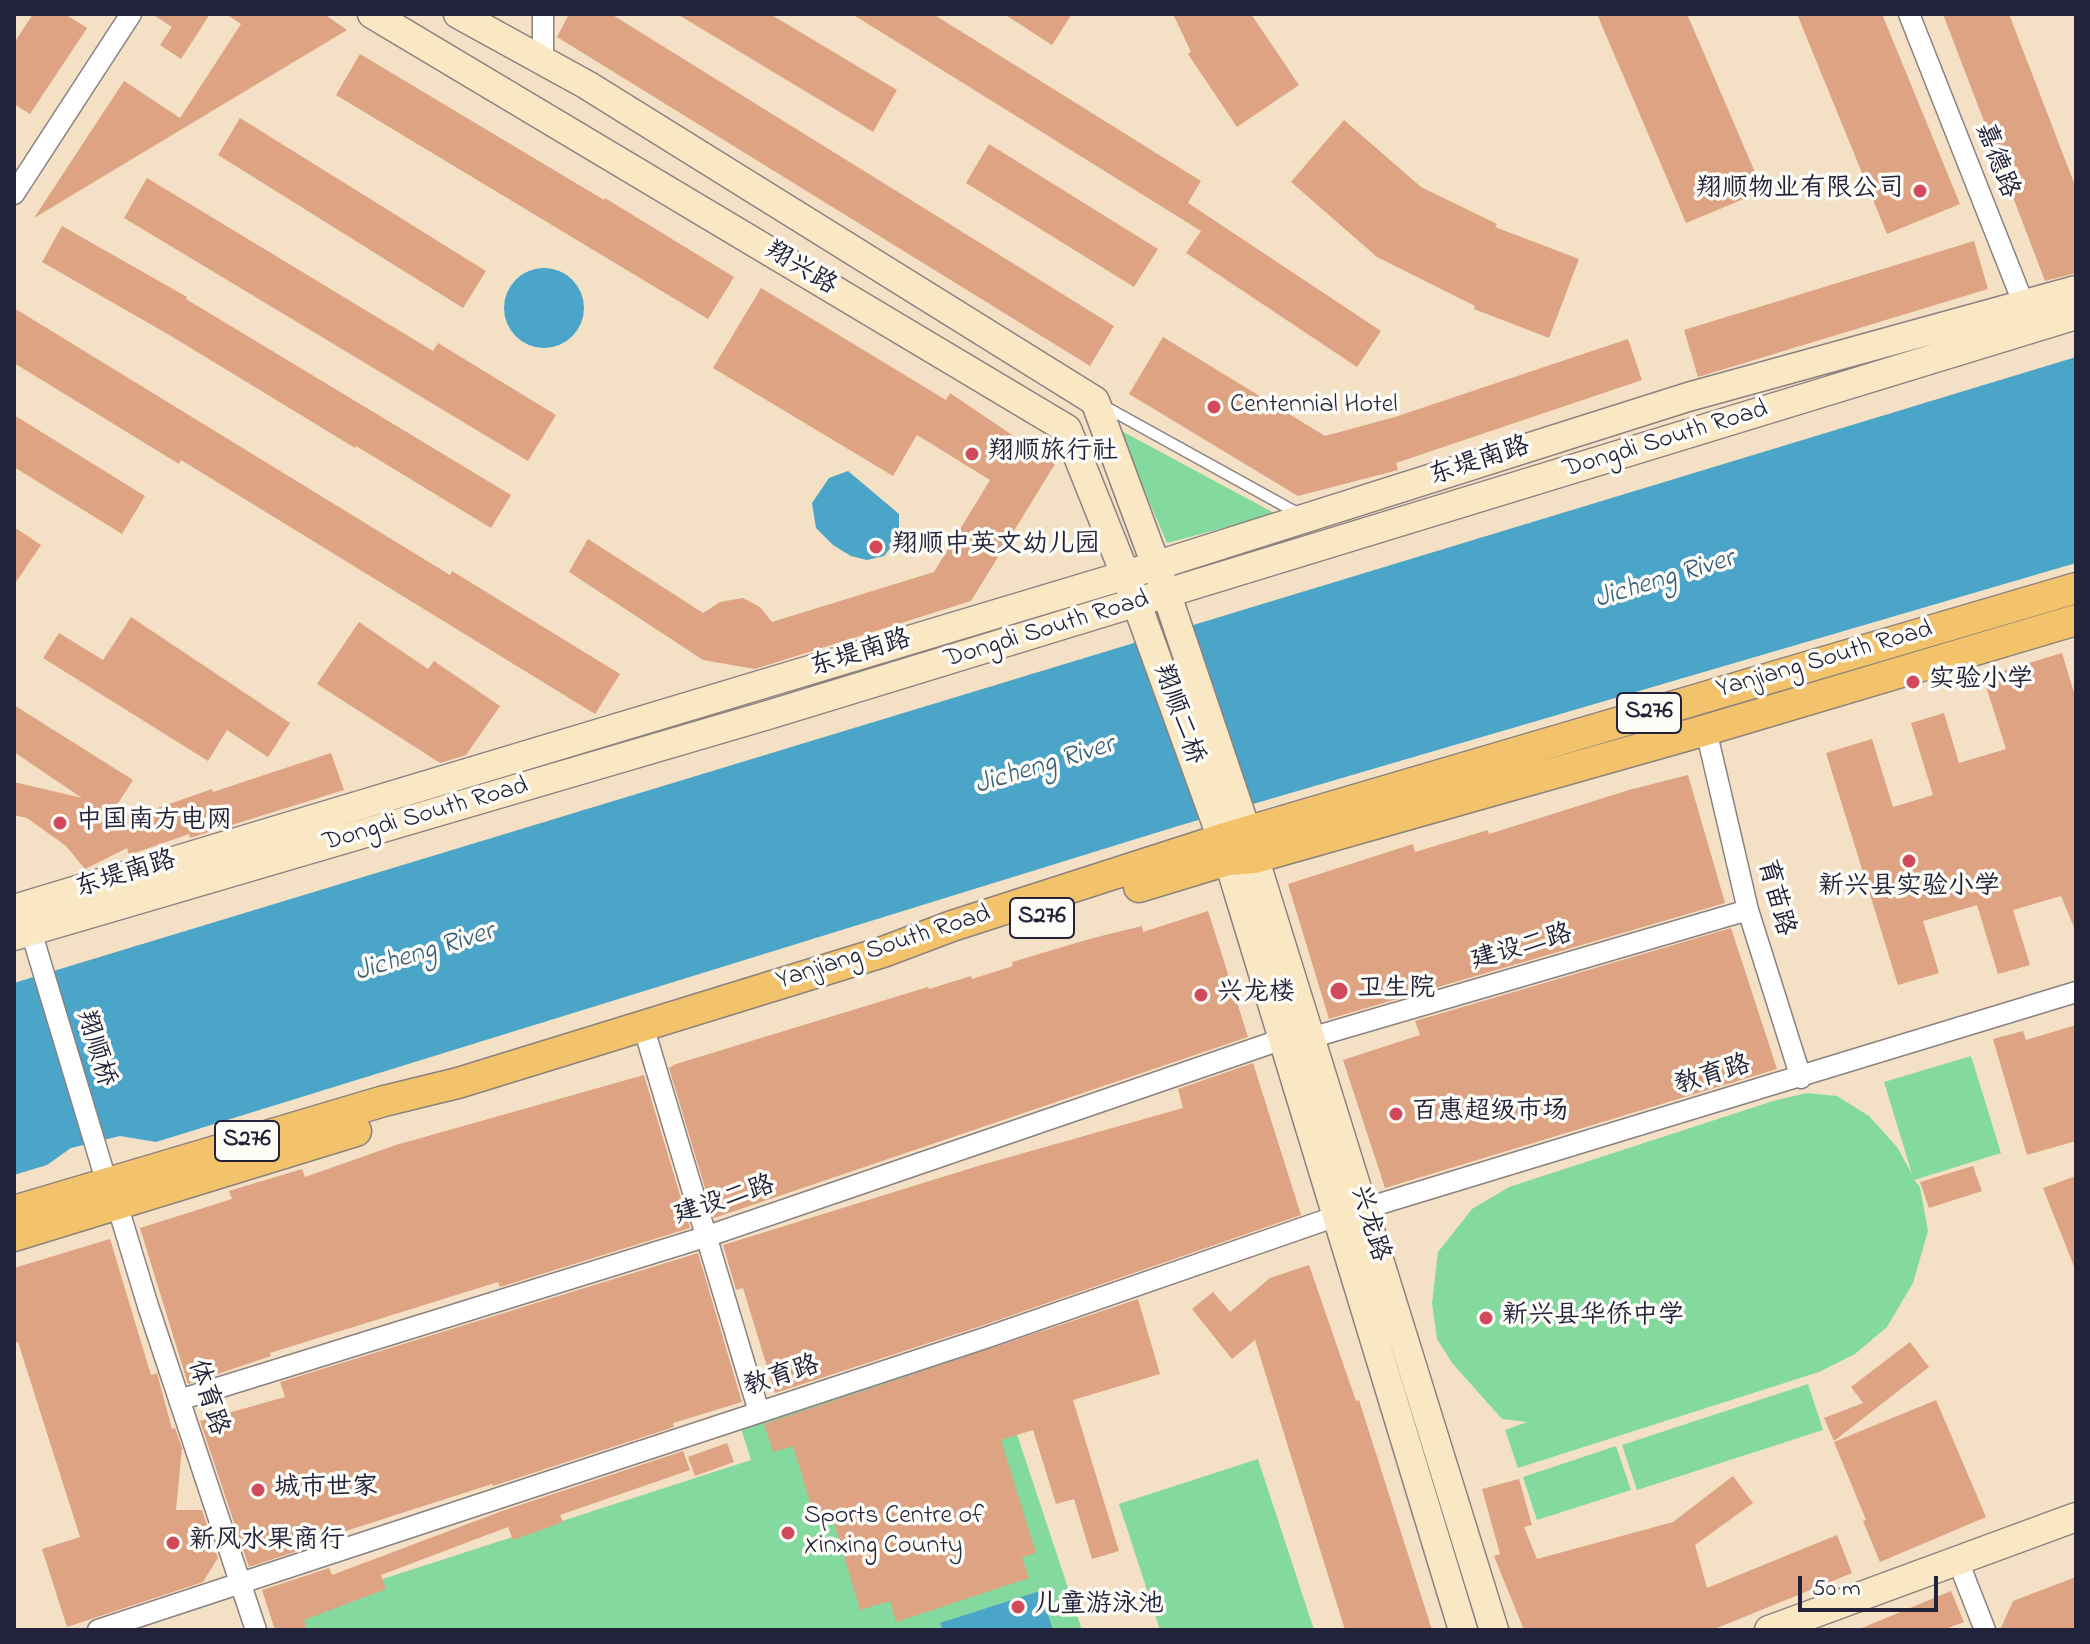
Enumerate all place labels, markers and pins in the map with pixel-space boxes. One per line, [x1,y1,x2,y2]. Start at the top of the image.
place label: 翔顺物业有限公司 [1696,175,1904,207]
marker: 翔顺物业有限公司 [1911,182,1929,200]
place label: Centennial Hotel [1230,391,1398,423]
marker: Centennial Hotel [1205,398,1223,416]
place label: 翔顺旅行社 [988,438,1118,470]
marker: 翔顺旅行社 [963,445,981,463]
place label: 翔顺中英文幼儿园 [892,531,1100,563]
marker: 翔顺中英文幼儿园 [867,538,885,556]
place label: 实验小学 [1929,666,2033,698]
marker: 实验小学 [1904,673,1922,691]
place label: 中国南方电网 [76,807,232,839]
marker: 中国南方电网 [51,814,69,832]
marker: 新兴县实验小学 [1900,852,1918,870]
place label: 新兴县实验小学 [1818,873,2000,905]
place label: 卫生院 [1357,975,1435,1007]
place label: 兴龙楼 [1217,979,1295,1011]
marker: 卫生院 [1328,980,1350,1002]
marker: 兴龙楼 [1192,986,1210,1004]
place label: 百惠超级市场 [1412,1098,1568,1130]
marker: 百惠超级市场 [1387,1105,1405,1123]
place label: 新兴县华侨中学 [1502,1302,1684,1334]
marker: 新兴县华侨中学 [1477,1309,1495,1327]
place label: 城市世家 [274,1474,378,1506]
marker: 城市世家 [249,1481,267,1499]
place label: Sports Centre of Xinxing County [804,1502,984,1564]
marker: Sports Centre of Xinxing County [779,1524,797,1542]
place label: 新风水果商行 [189,1527,345,1559]
marker: 新风水果商行 [164,1534,182,1552]
place label: 儿童游泳池 [1034,1591,1164,1623]
marker: 儿童游泳池 [1009,1598,1027,1616]

